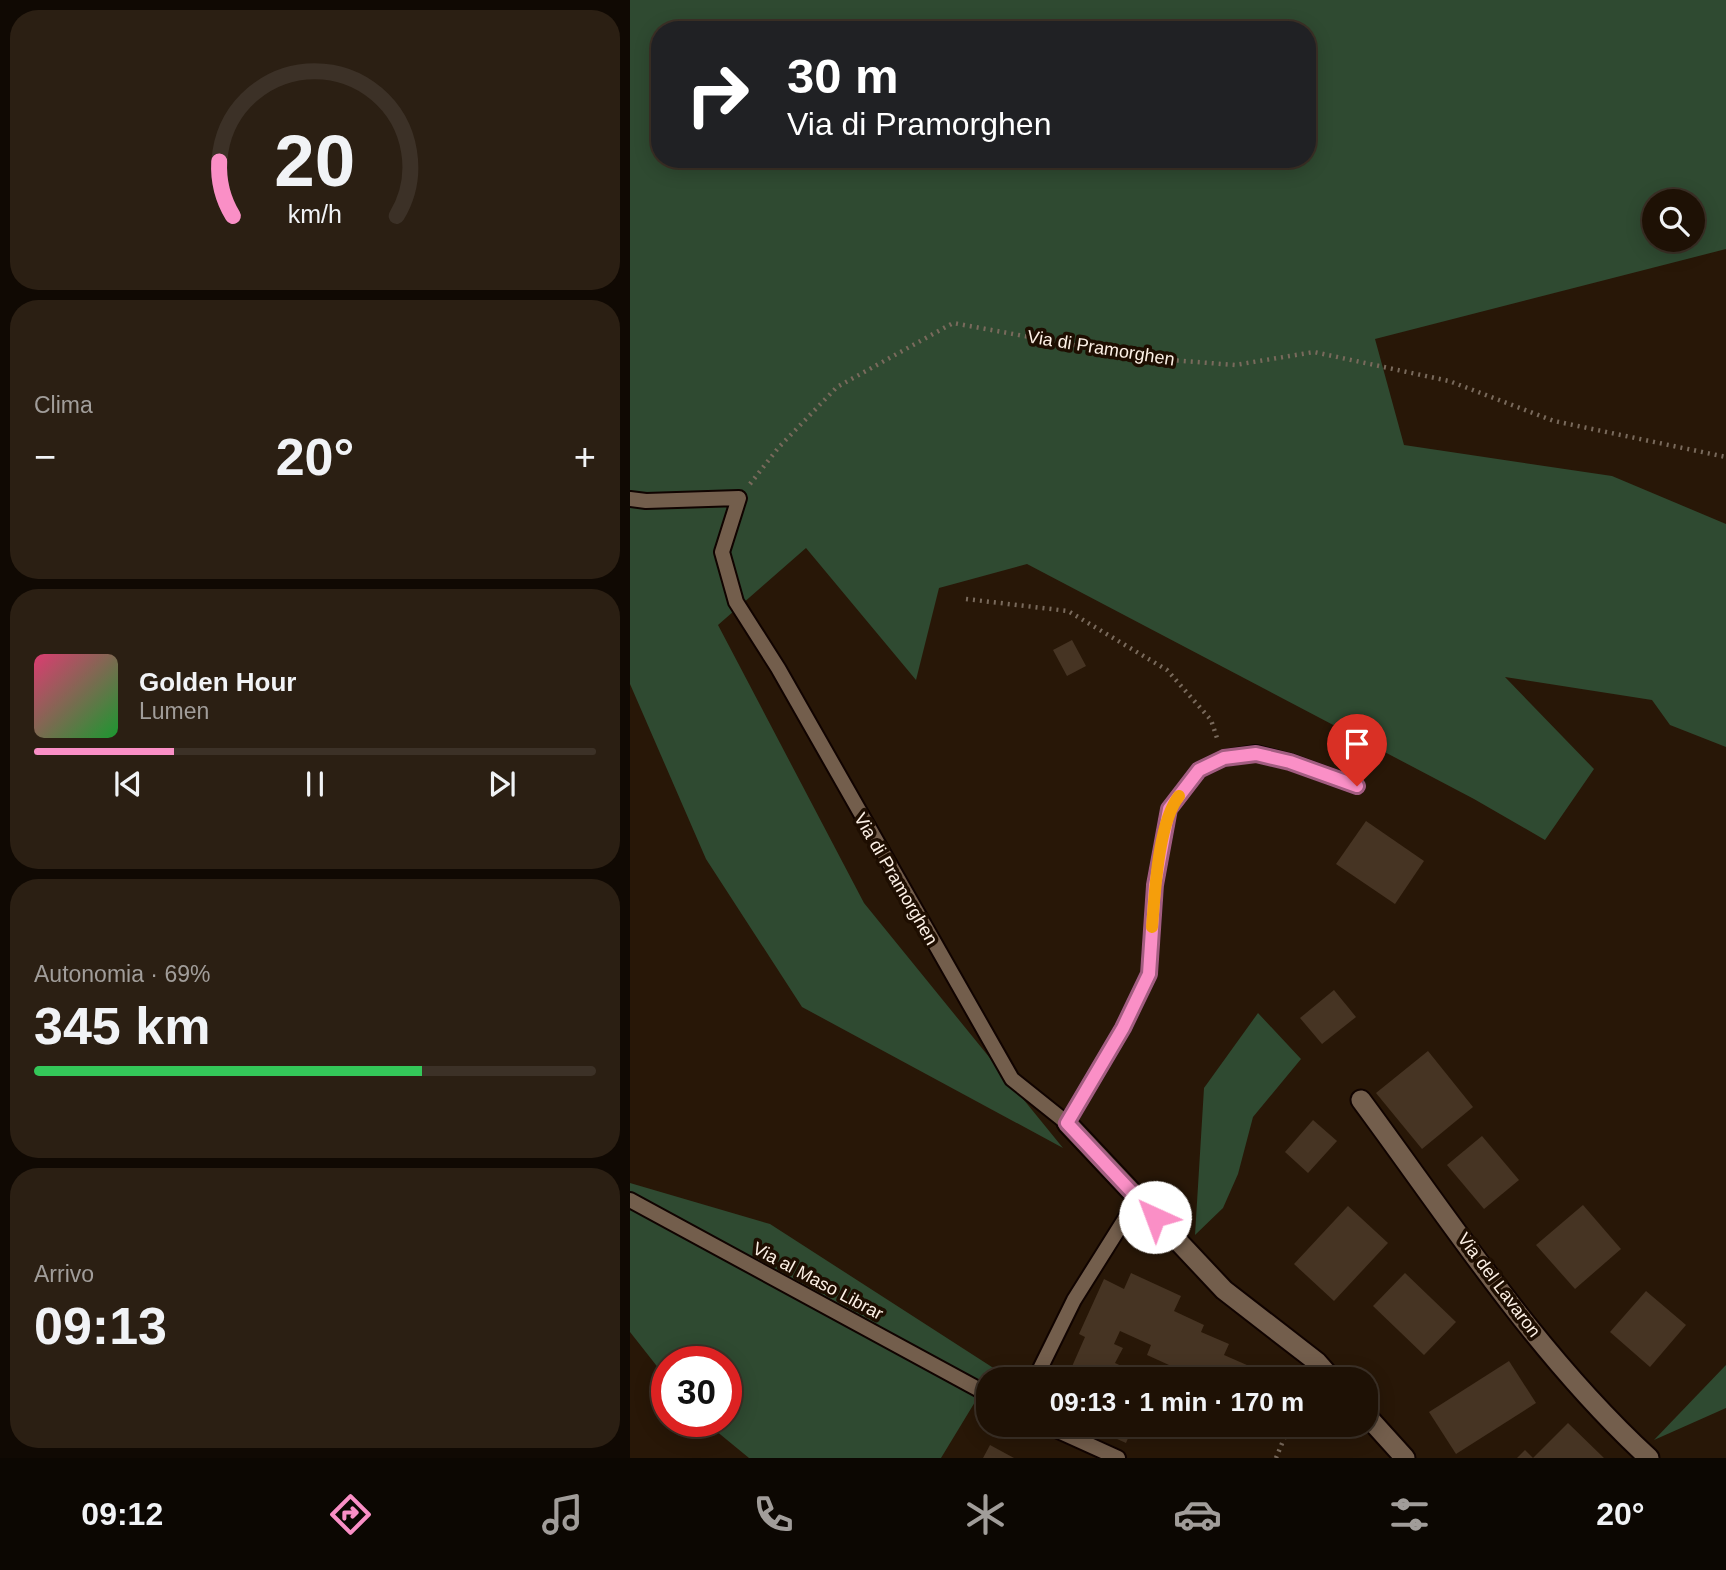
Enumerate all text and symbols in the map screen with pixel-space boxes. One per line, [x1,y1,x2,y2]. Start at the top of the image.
icon: right [672,49,763,140]
text: 30 m [787,49,899,103]
text: Via di Pramorghen [787,106,1051,142]
text: 20 [275,120,355,201]
map controls [1642,189,1705,252]
button: search [1642,189,1705,252]
text: km/h [288,200,342,228]
street label: Via di Pramorghen [1026,326,1176,370]
text: Clima [34,392,93,418]
text: 20° [276,428,354,486]
text: − [34,436,56,478]
text: + [574,436,596,478]
text: Golden Hour [139,667,296,697]
text: Lumen [139,698,209,724]
pin [1327,714,1387,786]
icon: arrive [1338,725,1376,763]
icon: previous [109,765,147,803]
icon: pause [296,765,334,803]
icon: next [483,765,521,803]
street label: Via di Pramorghen [850,810,942,948]
text: Autonomia · 69% [34,961,210,987]
text: 345 km [34,997,210,1055]
position arrow [1118,1180,1192,1254]
street label: Via del Lavaron [1453,1229,1545,1341]
street label: Via al Maso Librar [749,1238,887,1324]
text: Arrivo [34,1261,94,1287]
text: 09:13 [34,1297,167,1355]
speed limit sign: 30 [651,1346,742,1437]
text: 09:13 · 1 min · 170 m [1050,1387,1304,1417]
icon: directions [326,1490,375,1539]
icon: music [538,1490,587,1539]
icon: phone [749,1490,798,1539]
icon: climate [961,1490,1010,1539]
icon: car [1173,1490,1222,1539]
icon: filters [1385,1490,1434,1539]
text: 09:12 [81,1496,163,1532]
text: 20° [1596,1496,1645,1532]

